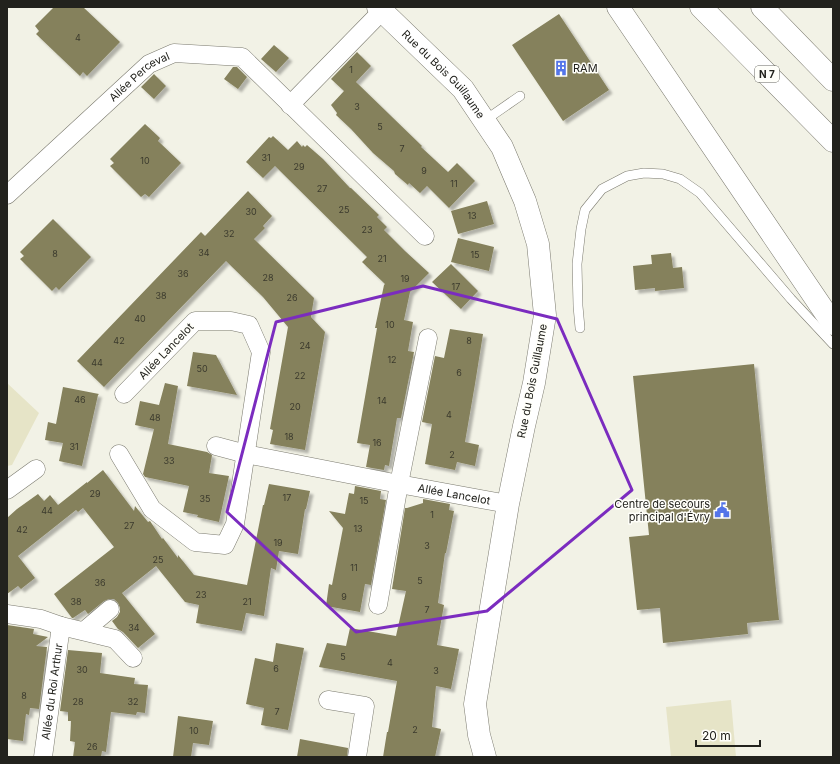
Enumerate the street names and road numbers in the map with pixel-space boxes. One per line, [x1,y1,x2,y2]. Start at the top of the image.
street label: Rue du Bois Guillaume [399,27,488,121]
street label: Allée Perceval [106,49,172,104]
road number: N 7 [755,66,779,82]
street label: Allée Lancelot [136,319,197,382]
street label: Rue du Bois Guillaume [514,323,550,439]
street label: Allée Lancelot [417,481,492,508]
street label: Allée du Roi Arthur [38,642,66,741]

